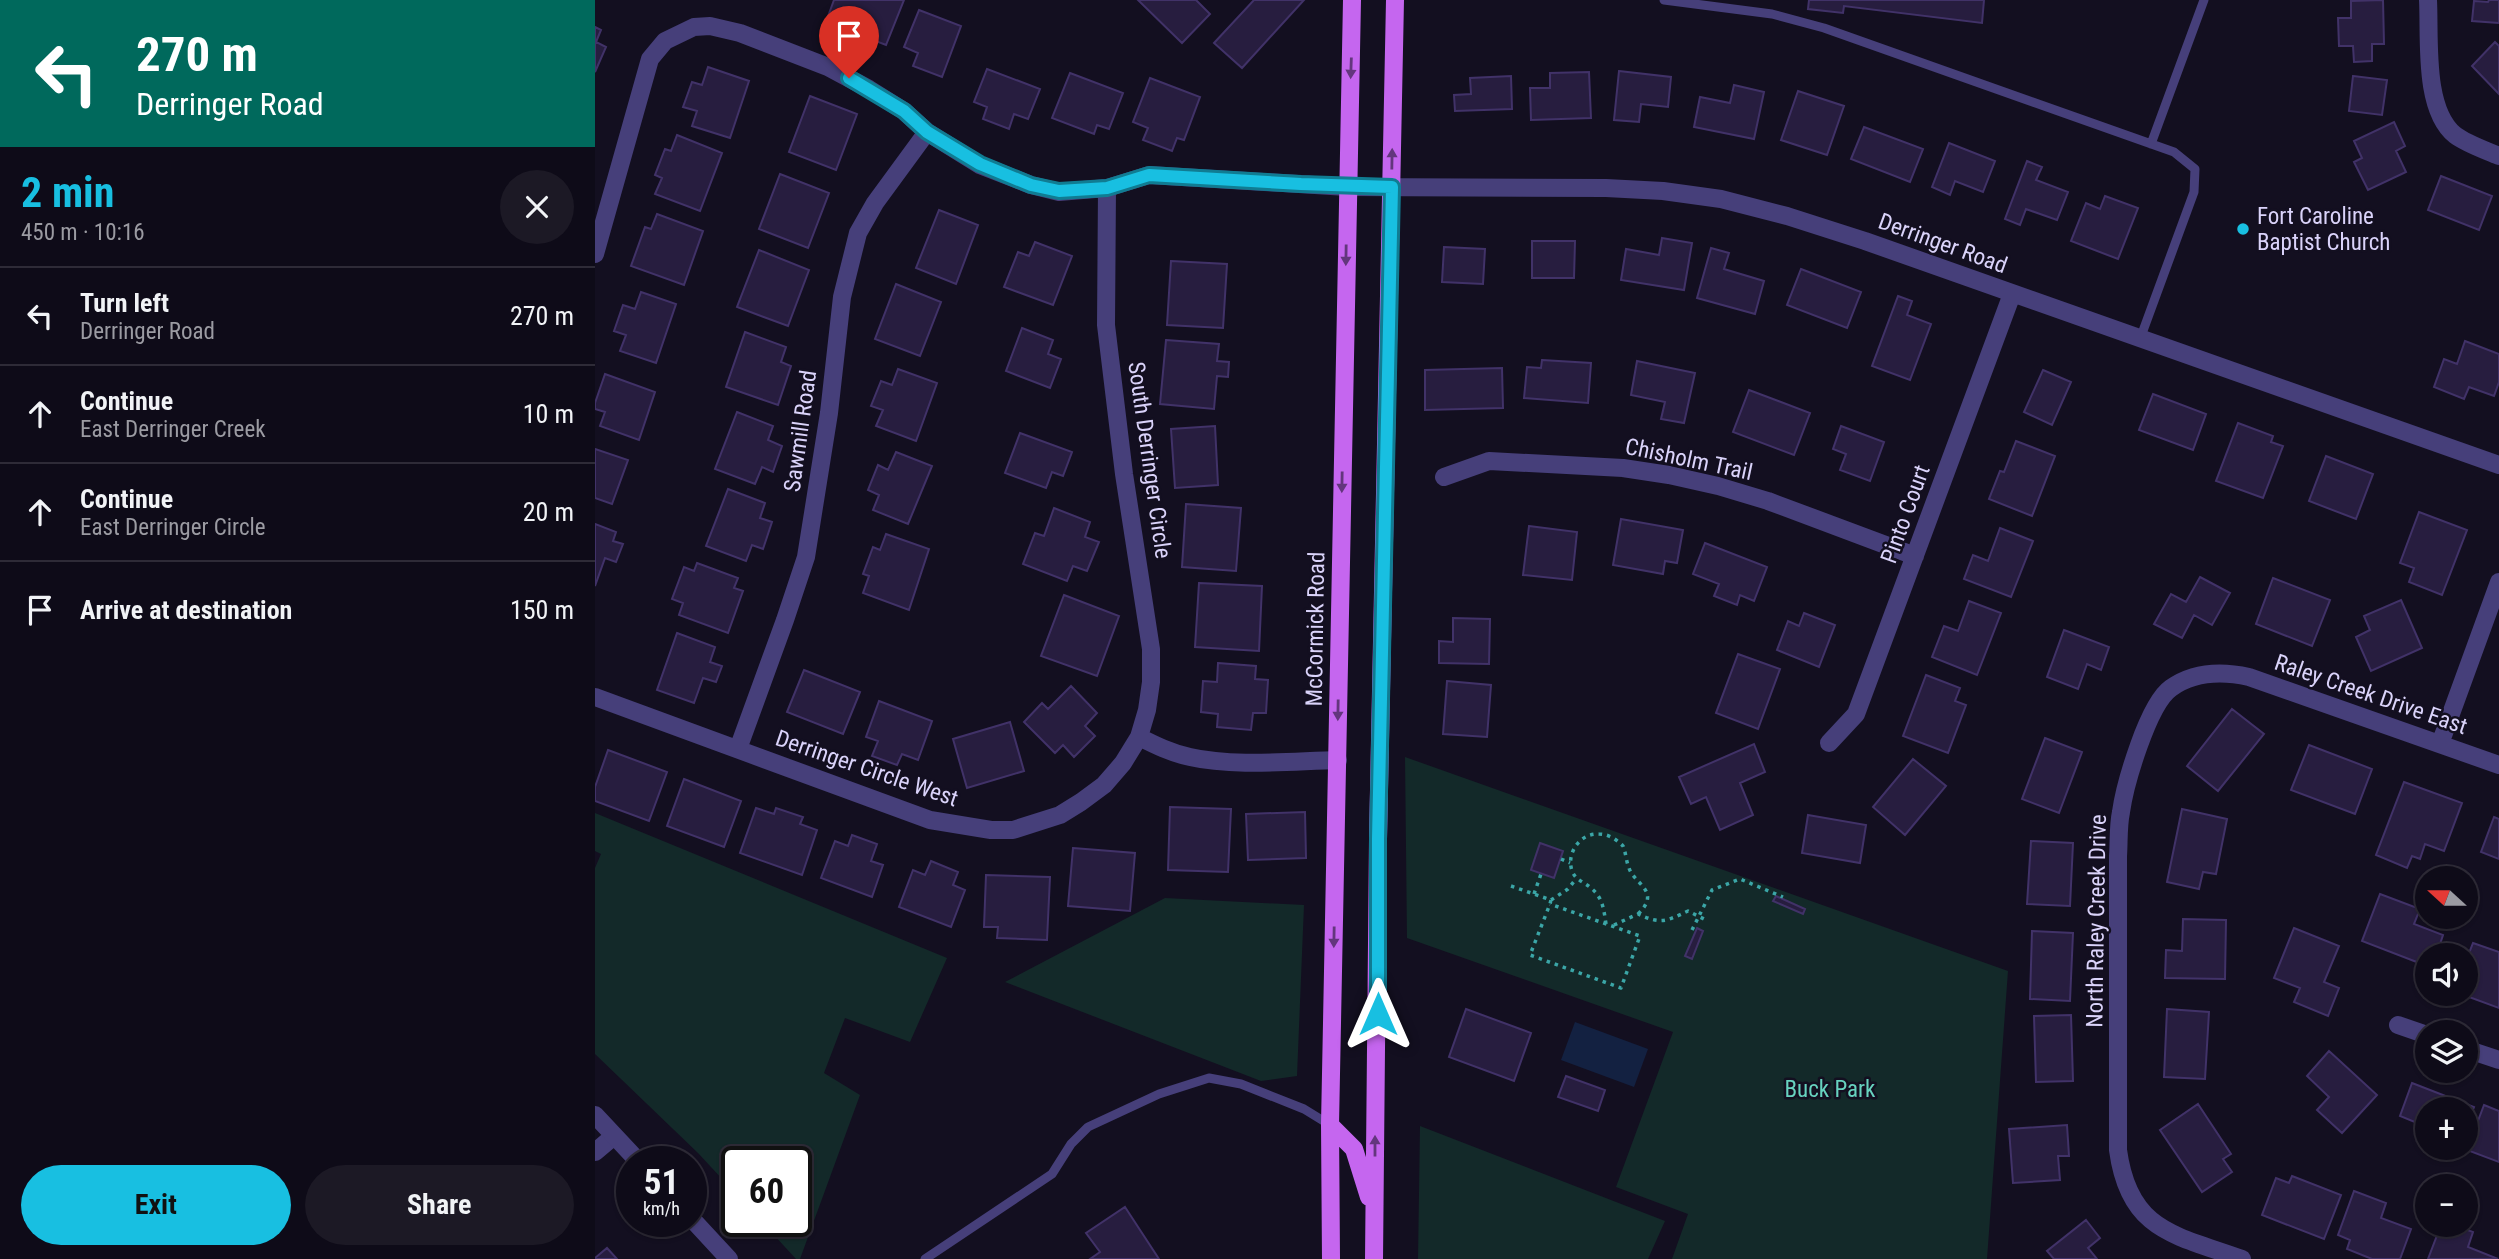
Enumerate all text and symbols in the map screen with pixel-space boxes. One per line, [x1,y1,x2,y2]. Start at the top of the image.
pin [819,6,879,78]
icon: arrive [830,17,868,55]
text: 270 m [136,26,258,83]
icon: left [21,28,112,119]
one-way arrow [1346,57,1357,79]
text: Derringer Road [136,85,324,123]
one-way arrow [1386,148,1398,170]
text: 2 min [21,168,114,217]
button: close [500,170,574,244]
place label: Fort Caroline Baptist Church [2257,203,2390,256]
street label: Derringer Road [1875,208,2011,279]
text: 450 m · 10:16 [21,219,145,246]
marker: Fort Caroline Baptist Church [2235,221,2251,237]
one-way arrow [1340,244,1352,266]
text: Turn left [80,288,169,318]
icon: left [21,297,59,335]
text: 270 m [510,301,574,331]
text: Derringer Road [80,318,215,345]
street label: South Derringer Circle [1122,360,1177,560]
street label: Sawmill Road [779,369,822,494]
text: Continue [80,386,173,416]
icon: ahead [21,395,59,433]
text: 10 m [523,399,574,429]
text: East Derringer Creek [80,416,266,443]
street label: Chisholm Trail [1623,433,1755,486]
street label: Pinto Court [1875,461,1936,567]
one-way arrow [1336,471,1348,493]
text: Continue [80,484,173,514]
icon: ahead [21,493,59,531]
text: 20 m [523,497,574,527]
text: East Derringer Circle [80,514,266,541]
street label: McCormick Road [1301,551,1330,707]
icon: arrive [21,591,59,629]
text: Arrive at destination [80,595,292,625]
text: 150 m [510,595,574,625]
street label: Raley Creek Drive East [2271,649,2471,740]
one-way arrow [1333,699,1344,721]
street label: Derringer Circle West [772,725,962,812]
street label: North Raley Creek Drive [2081,814,2112,1028]
north arrow [2415,866,2478,929]
map controls [2415,866,2478,1237]
one-way arrow [1328,926,1340,948]
button: sound [2415,943,2478,1006]
position arrow [1341,977,1415,1051]
button: layers [2415,1020,2478,1083]
park label: Buck Park [1785,1076,1876,1103]
button: + [2415,1097,2478,1160]
one-way arrow [1369,1135,1381,1157]
speed limit sign: 60 [721,1146,812,1237]
text: 51 [644,1162,679,1203]
button: Exit [21,1165,291,1245]
button: Share [305,1165,574,1245]
button: − [2415,1174,2478,1237]
text: km/h [643,1198,680,1219]

